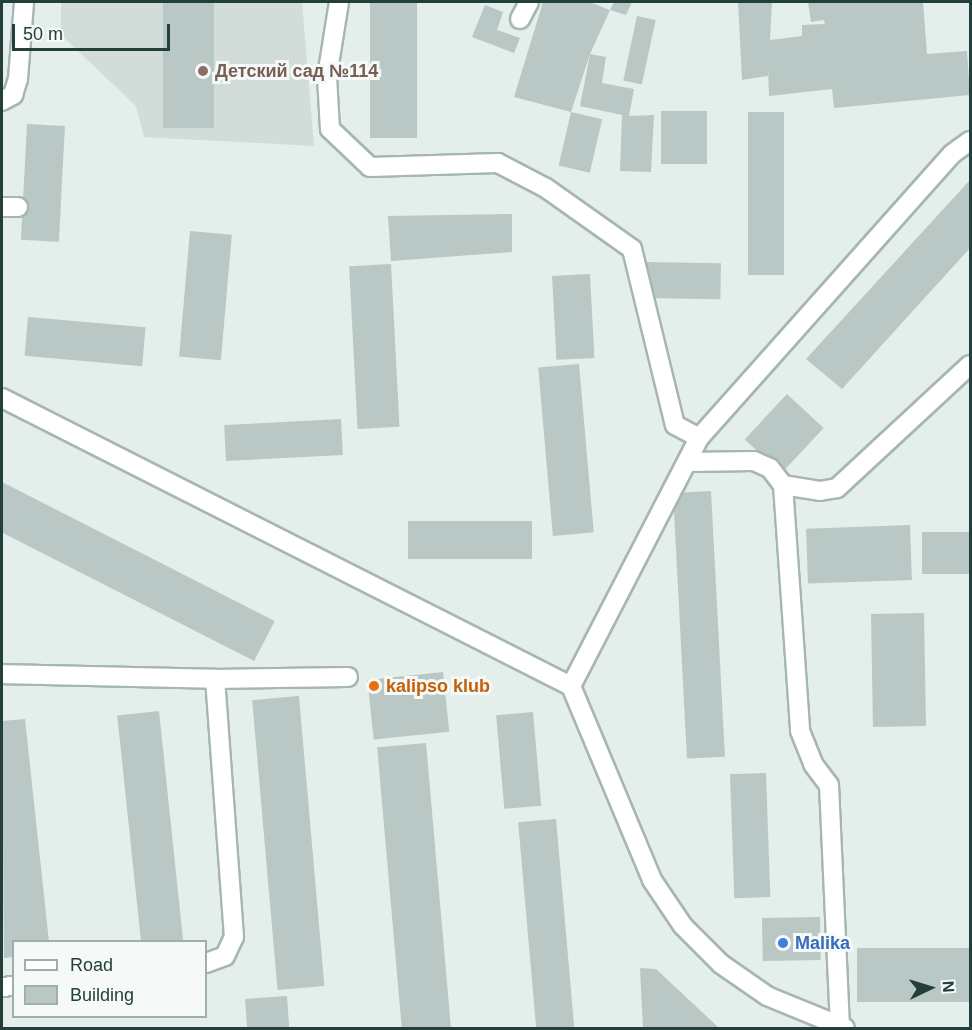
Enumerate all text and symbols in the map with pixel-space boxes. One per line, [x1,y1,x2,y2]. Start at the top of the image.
scale bar [15,12,172,50]
text: 50 m [23,24,63,44]
place label: Детский сад №114 [215,60,378,82]
marker: Детский сад №114 [196,64,210,78]
place label: kalipso klub [386,675,490,697]
marker: kalipso klub [367,679,381,693]
place label: Malika [795,932,850,954]
marker: Malika [776,936,790,950]
legend [12,940,207,1018]
text: Road [70,955,113,975]
north arrow [900,958,960,1018]
text: N [940,980,957,993]
text: Building [70,985,134,1005]

